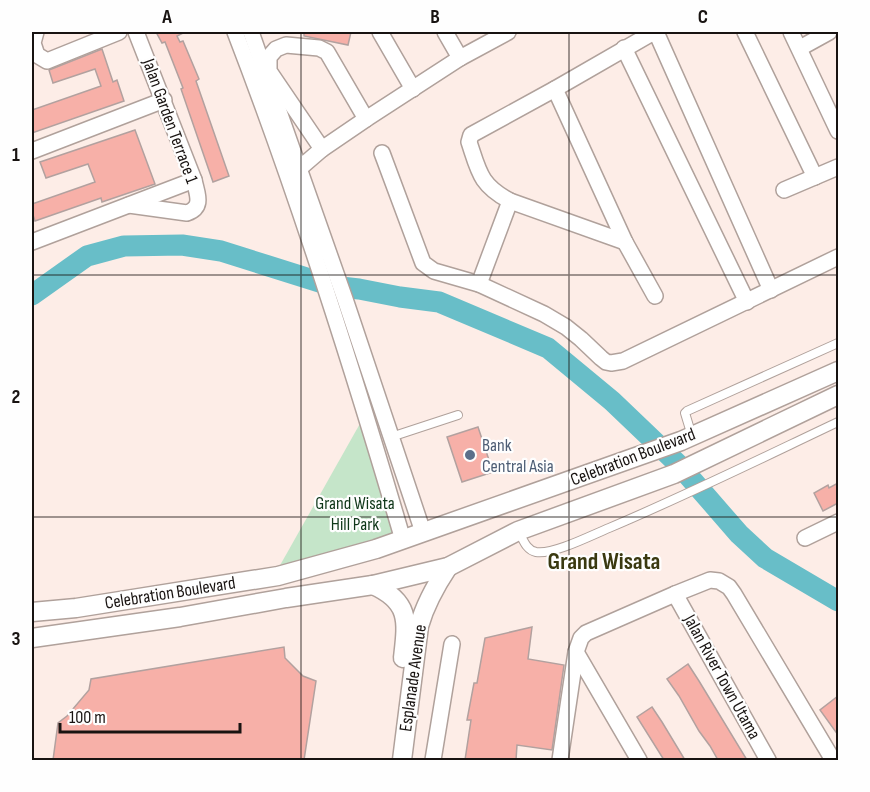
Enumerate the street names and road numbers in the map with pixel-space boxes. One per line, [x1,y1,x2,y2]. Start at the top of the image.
street label: Jalan Garden Terrace 1 [137,55,203,187]
street label: Celebration Boulevard [568,424,698,490]
street label: Celebration Boulevard [103,572,237,614]
street label: Jalan River Town Utama [679,610,765,743]
street label: Esplanade Avenue [395,623,431,733]

